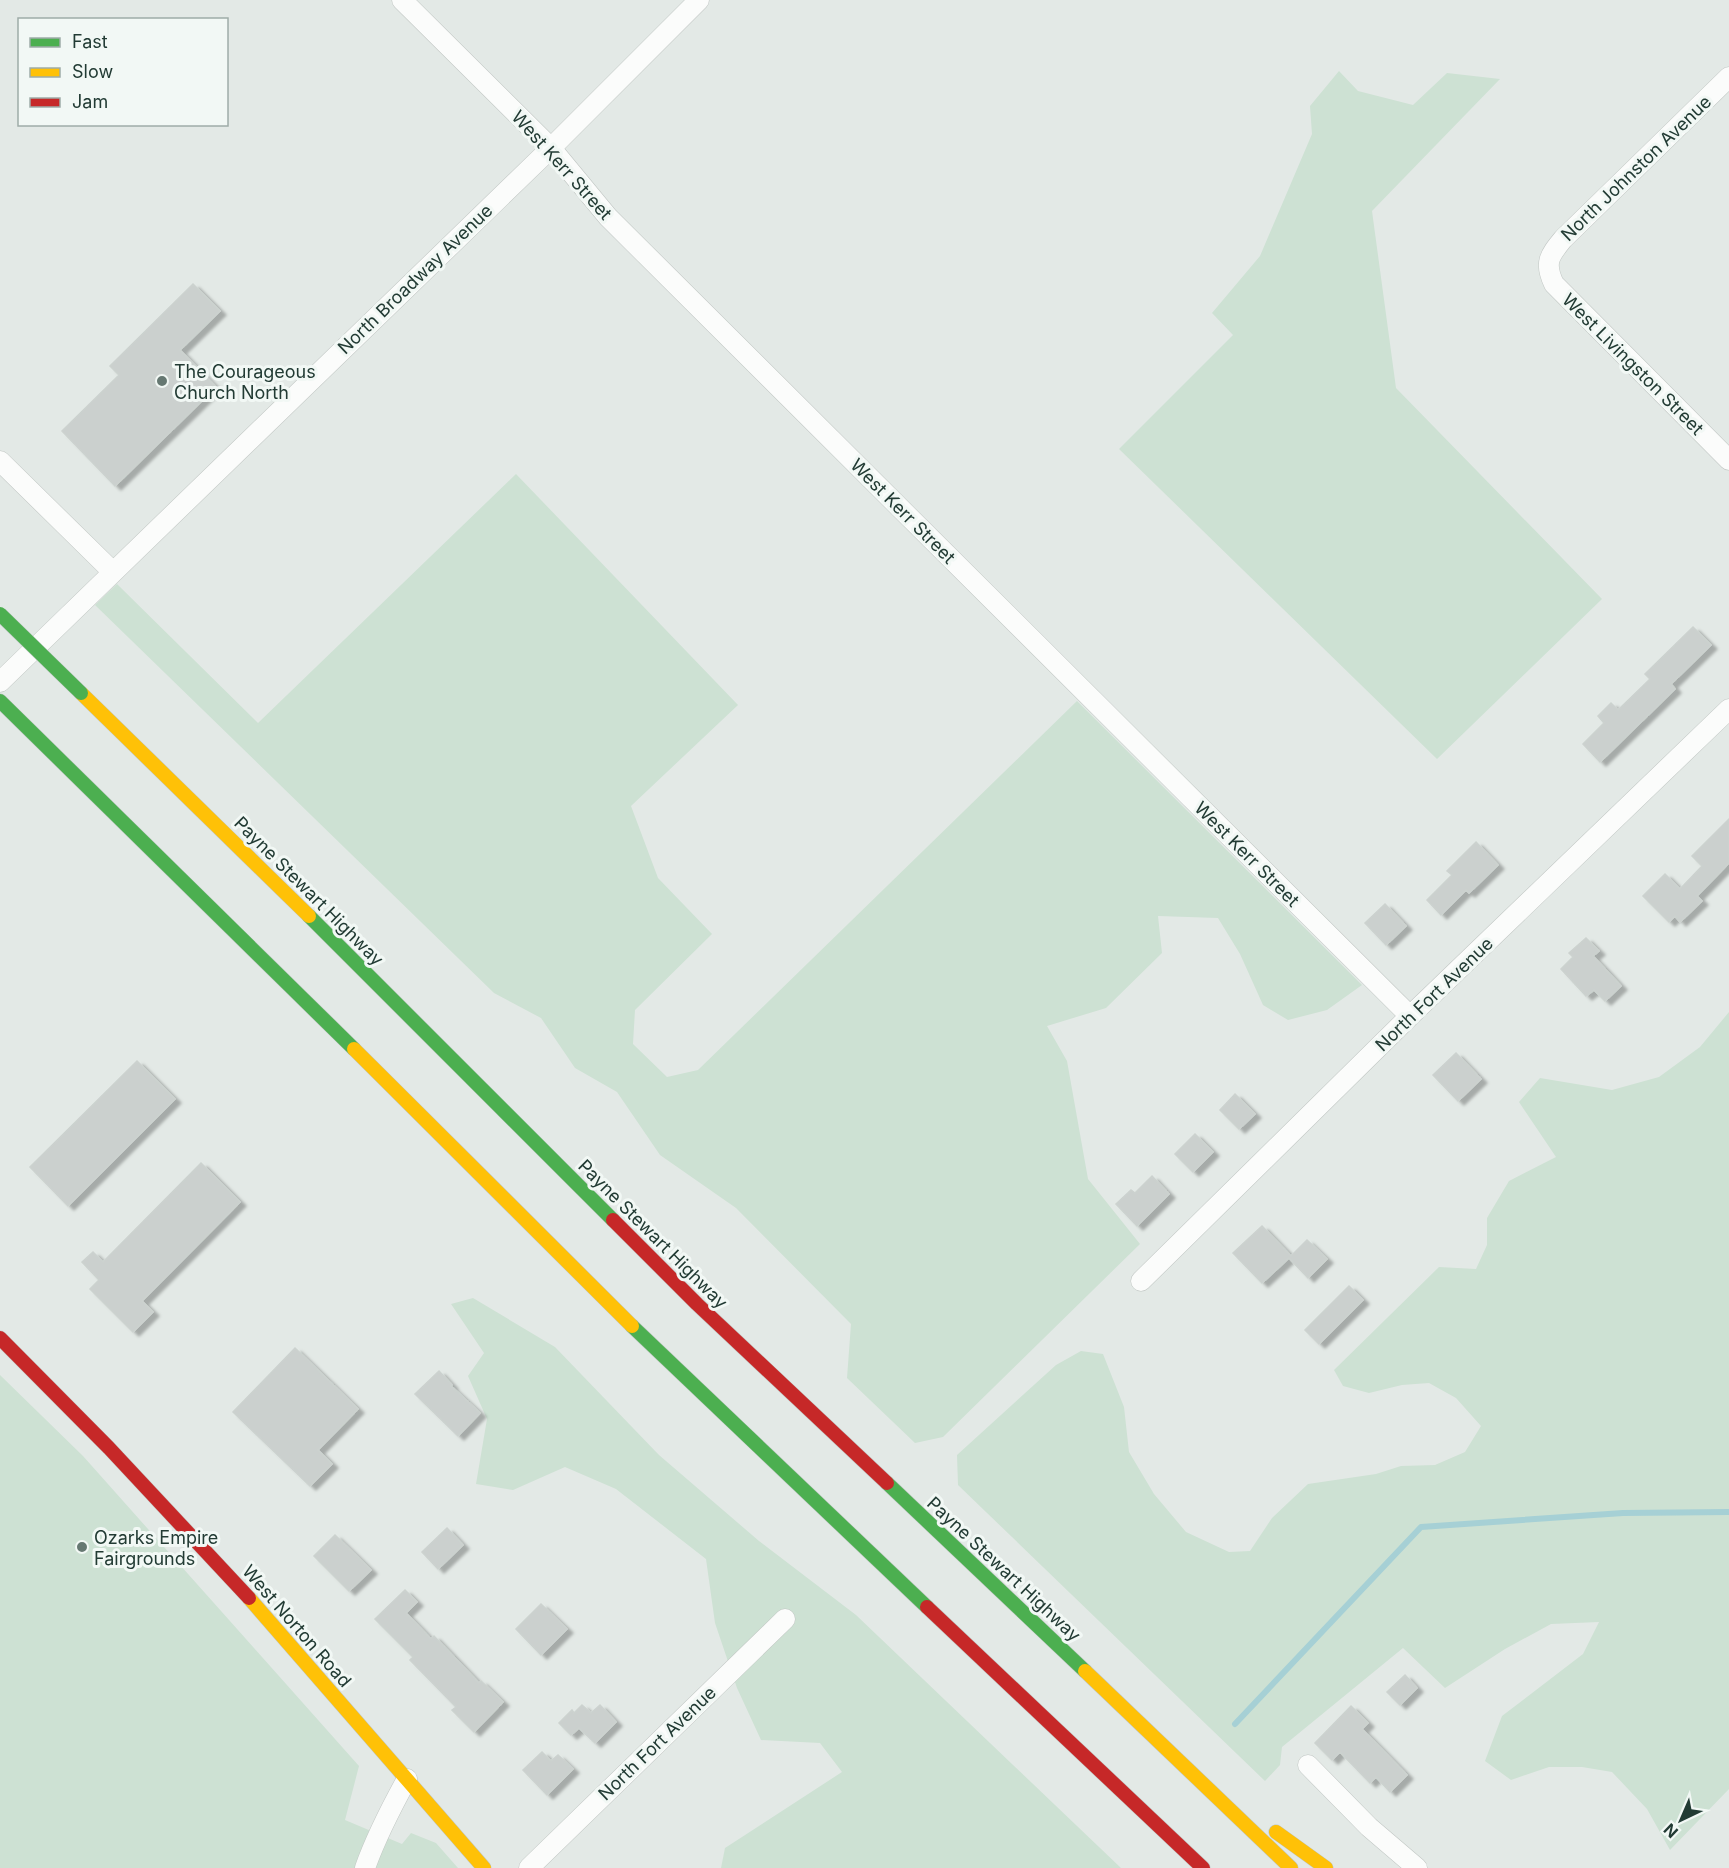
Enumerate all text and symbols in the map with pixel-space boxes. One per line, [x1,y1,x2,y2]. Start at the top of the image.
legend [18,18,228,126]
text: Fast [72,31,108,52]
text: Slow [72,61,113,82]
text: Jam [72,91,108,112]
street label: North Johnston Avenue [1557,91,1715,245]
street label: West Kerr Street [508,106,616,224]
street label: North Broadway Avenue [333,200,497,358]
street label: West Livingston Street [1558,289,1708,439]
place label: The Courageous Church North [174,361,316,403]
marker: The Courageous Church North [155,374,169,388]
street label: West Kerr Street [846,454,960,568]
street label: West Kerr Street [1190,797,1304,911]
street label: Payne Stewart Highway [230,812,388,970]
street label: North Fort Avenue [1371,933,1497,1055]
street label: Payne Stewart Highway [574,1155,732,1313]
street label: Payne Stewart Highway [923,1492,1085,1646]
place label: Ozarks Empire Fairgrounds [94,1527,218,1569]
marker: Ozarks Empire Fairgrounds [75,1540,89,1554]
street label: West Norton Road [238,1561,356,1691]
street label: North Fort Avenue [594,1682,720,1804]
north arrow [1651,1790,1711,1850]
text: N [1659,1819,1682,1842]

